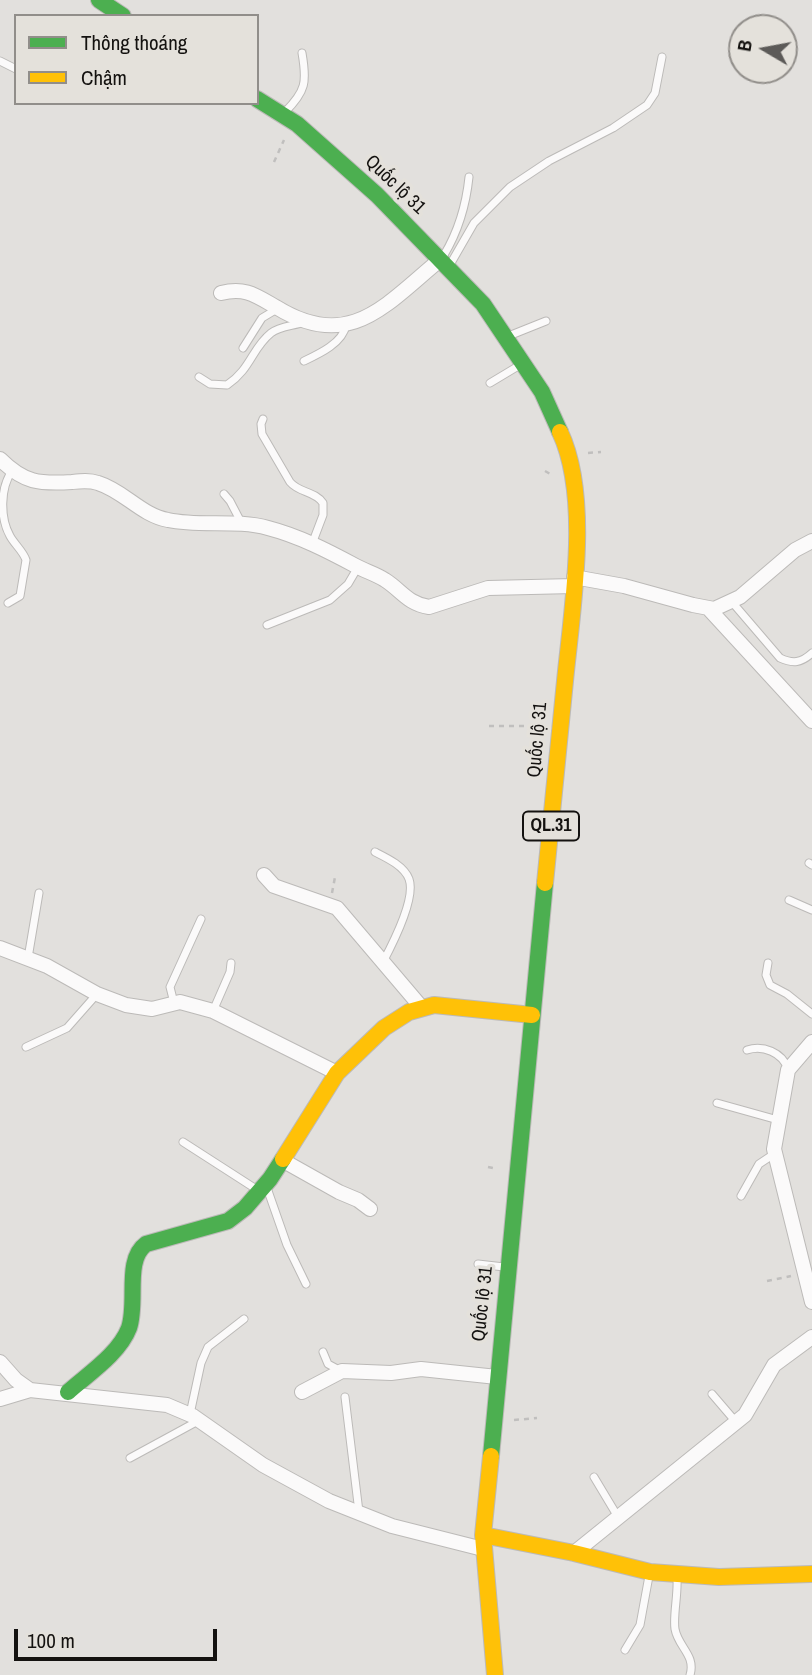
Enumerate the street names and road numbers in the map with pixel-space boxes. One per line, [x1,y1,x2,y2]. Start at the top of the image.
street label: Quốc lộ 31 [360,151,430,219]
street label: Quốc lộ 31 [523,701,553,779]
road number: QL.31 [523,812,579,840]
street label: Quốc lộ 31 [468,1265,498,1343]

